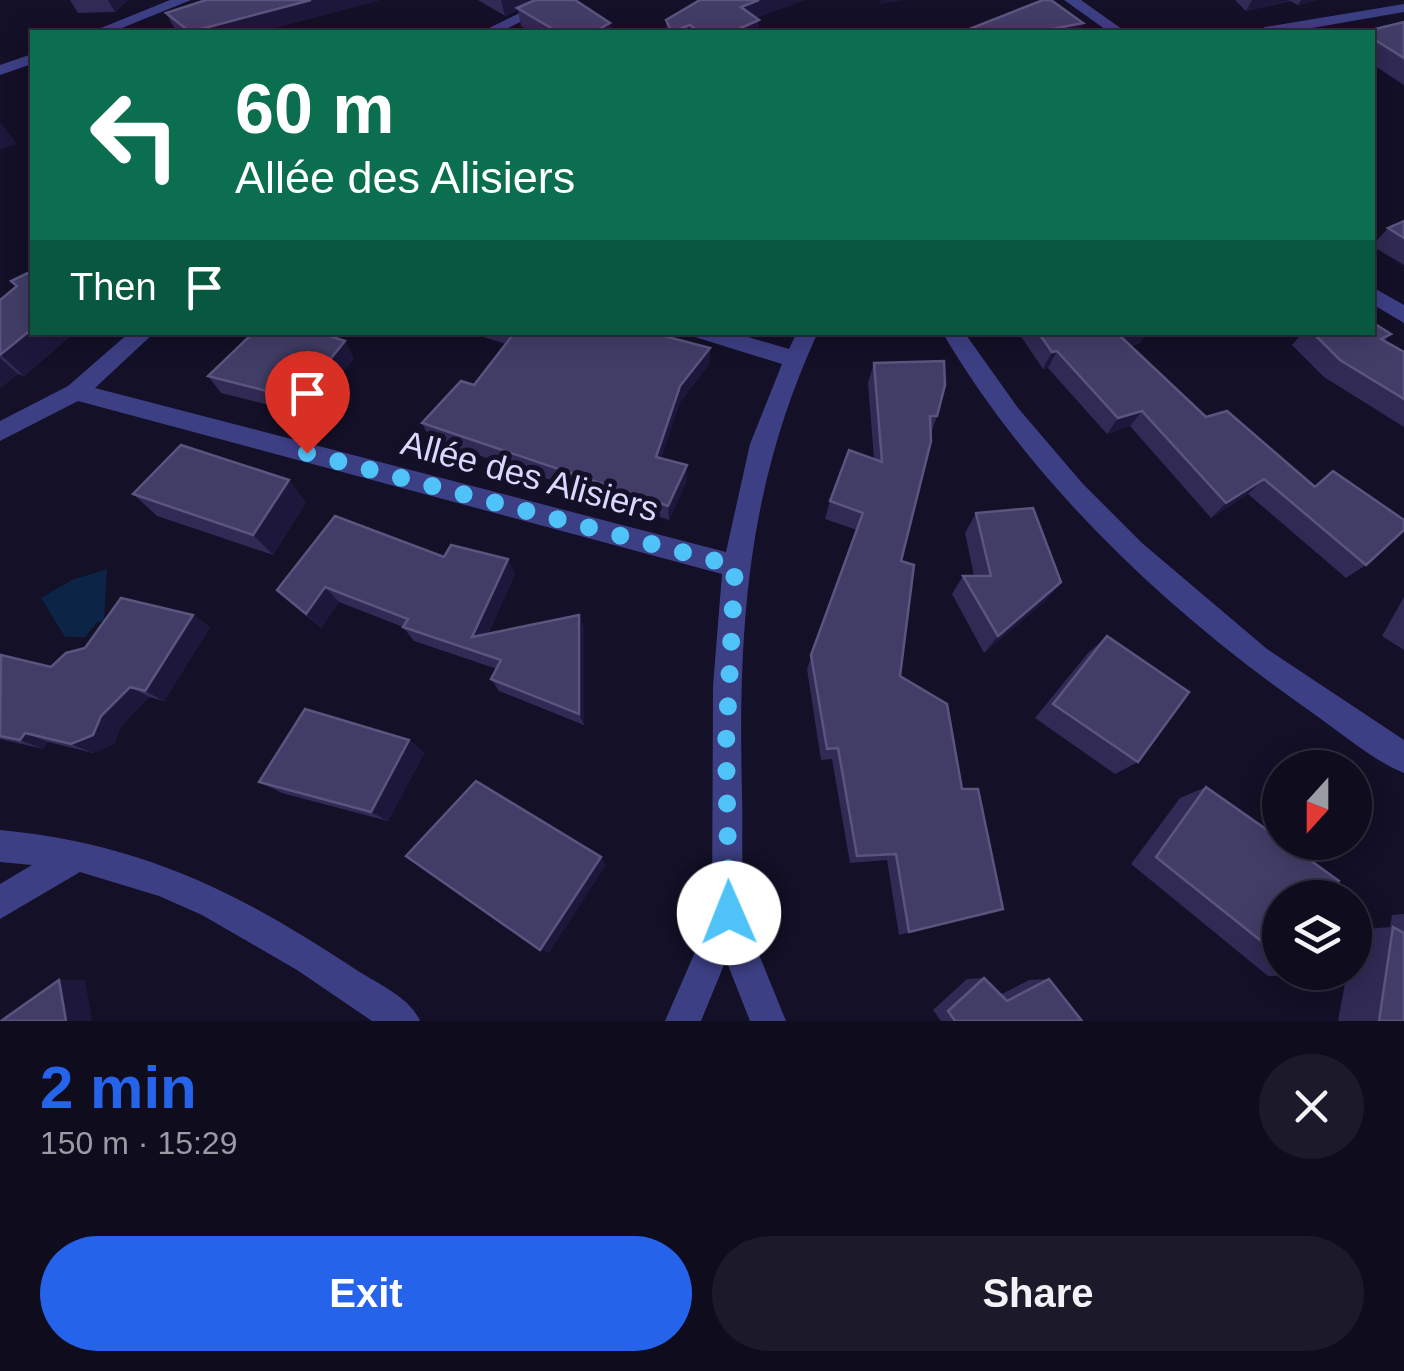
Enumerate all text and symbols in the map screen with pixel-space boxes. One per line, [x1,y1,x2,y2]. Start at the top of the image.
icon: left [70,70,200,200]
text: 60 m [235,70,395,148]
text: Allée des Alisiers [235,152,575,203]
icon: arrive [177,260,232,315]
text: Then [70,266,157,308]
pin [265,351,350,454]
icon: arrive [280,366,335,421]
street label: Allée des Alisiers [397,422,663,529]
north arrow [1262,750,1372,860]
map controls [1262,750,1372,990]
position arrow [677,861,781,965]
button: layers [1262,880,1372,990]
text: 2 min [40,1054,197,1121]
button: close [1259,1054,1364,1159]
text: 150 m · 15:29 [40,1125,237,1161]
button: Exit [40,1236,692,1351]
button: Share [712,1236,1364,1351]

